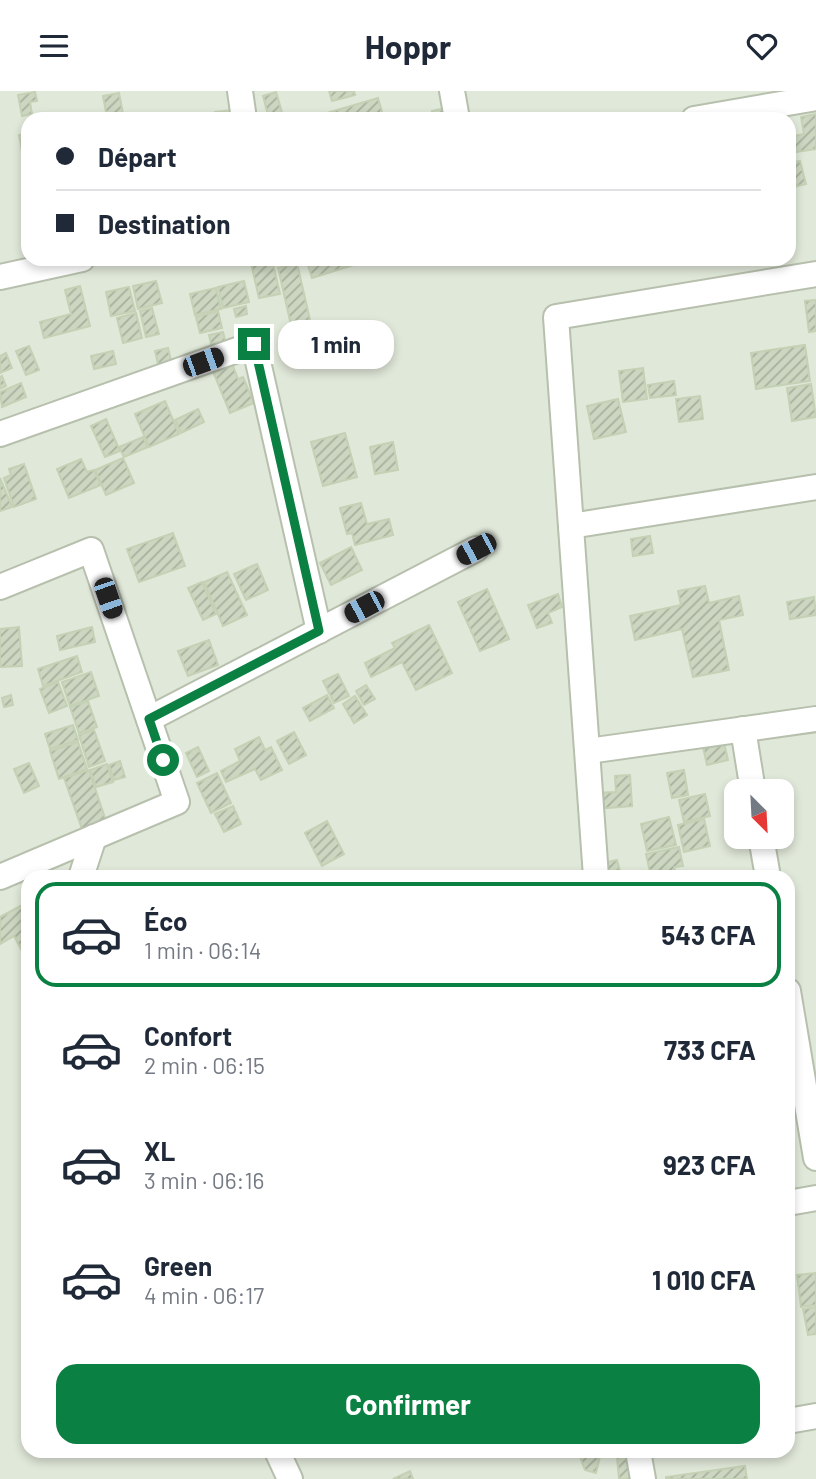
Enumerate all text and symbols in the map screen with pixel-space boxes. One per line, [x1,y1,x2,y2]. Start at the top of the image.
icon: menu [35,27,73,65]
text: Hoppr [365,27,451,65]
icon: heart [743,27,781,65]
text: Départ [98,141,177,172]
text: Destination [98,208,231,239]
callout: 1 min [278,320,394,369]
route end [238,328,270,360]
text: 1 min [311,330,361,358]
car [180,345,227,379]
car [453,530,500,568]
car [92,575,125,621]
car [341,588,388,626]
route start [147,744,179,776]
north arrow [724,779,794,849]
map controls [724,779,794,849]
icon: car [60,903,123,966]
text: Éco [144,905,187,936]
text: 543 CFA [661,919,756,950]
text: 1 min · 06:14 [144,936,261,964]
icon: car [60,1018,123,1081]
text: Confort [144,1020,232,1051]
text: 733 CFA [664,1034,756,1065]
text: 2 min · 06:15 [144,1051,265,1079]
icon: car [60,1133,123,1196]
text: XL [144,1135,175,1166]
text: 923 CFA [663,1149,756,1180]
text: 3 min · 06:16 [144,1166,264,1194]
icon: car [60,1248,123,1311]
text: Green [144,1250,212,1281]
text: 1 010 CFA [652,1264,756,1295]
text: 4 min · 06:17 [144,1281,264,1309]
button: Confirmer [56,1364,760,1444]

